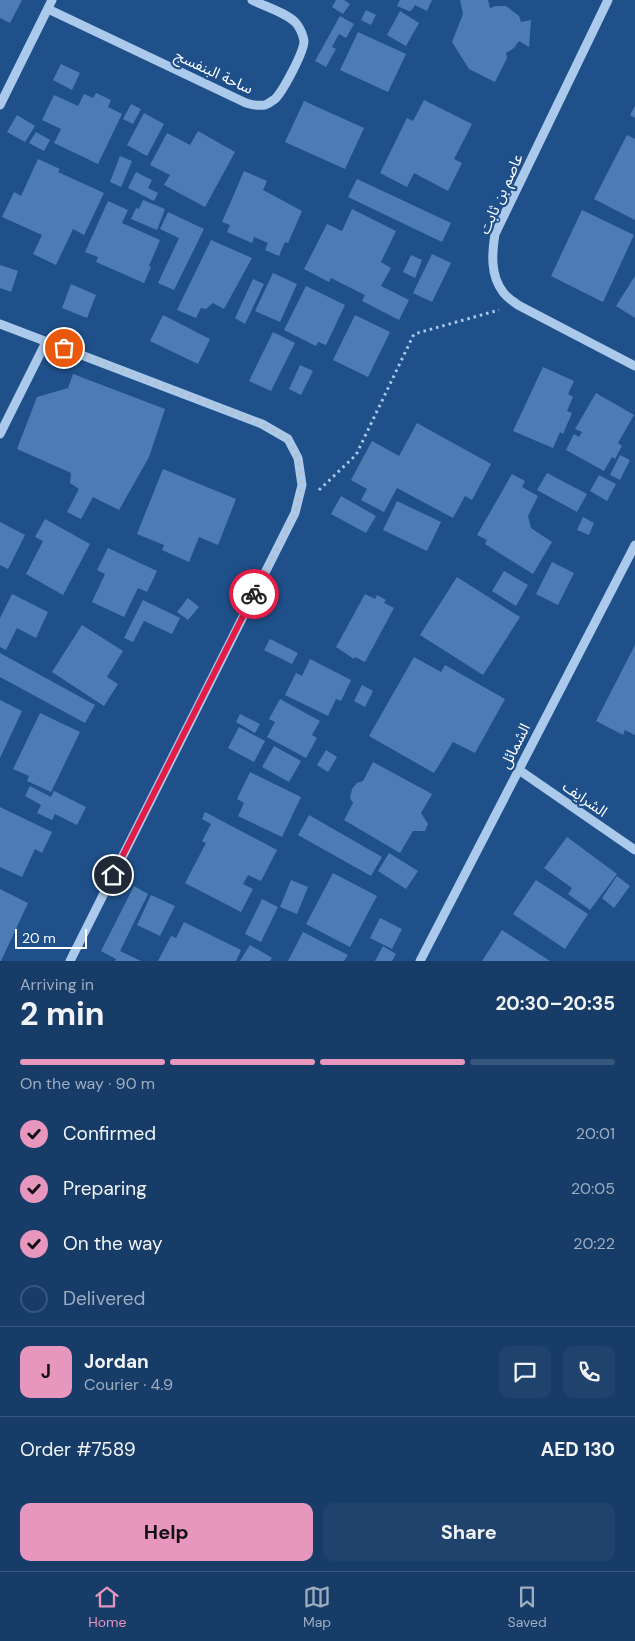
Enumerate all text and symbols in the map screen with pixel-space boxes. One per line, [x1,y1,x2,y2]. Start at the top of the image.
street label: ساحة البنفسج [171,45,256,101]
street label: عاصم بن ثابت [474,150,529,238]
pin [43,327,85,369]
icon: bag [50,334,78,362]
courier [229,569,279,619]
icon: bike [240,580,268,608]
street label: الشمائل [495,720,535,772]
street label: الشرايف [559,776,611,822]
pin [92,854,134,896]
icon: home [99,861,127,889]
scale bar [15,926,88,949]
text: 20 m [22,929,56,947]
text: Arriving in [20,974,94,995]
text: 20:30–20:35 [495,991,615,1016]
text: 2 min [20,993,105,1035]
text: On the way · 90 m [20,1073,155,1094]
icon: check [20,1120,48,1148]
text: Confirmed [63,1121,156,1146]
text: 20:01 [576,1123,615,1144]
icon: check [20,1175,48,1203]
text: Preparing [63,1176,147,1201]
text: 20:05 [571,1178,615,1199]
icon: check [20,1230,48,1258]
text: On the way [63,1231,163,1256]
text: 20:22 [573,1233,615,1254]
text: Delivered [63,1286,145,1311]
button: chat [499,1346,551,1398]
button: phone [563,1346,615,1398]
text: Jordan [84,1349,149,1374]
text: J [41,1359,51,1384]
text: Courier · 4.9 [84,1374,173,1395]
text: Order #7589 [20,1437,136,1462]
text: AED 130 [541,1437,615,1462]
button: Help [20,1503,313,1561]
button: Share [323,1503,615,1561]
tab: Home [88,1583,126,1631]
tab: Map [303,1583,331,1631]
tab: Saved [508,1583,547,1631]

